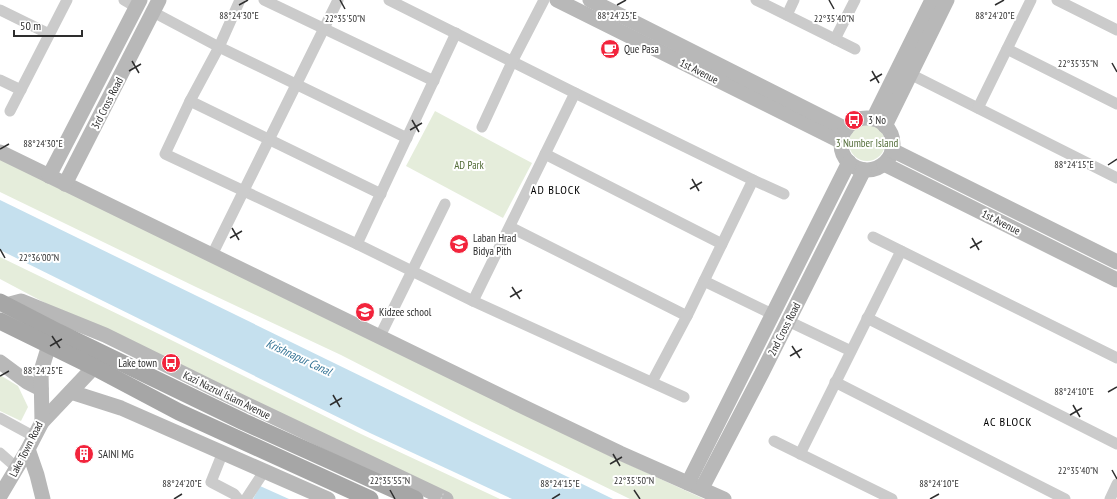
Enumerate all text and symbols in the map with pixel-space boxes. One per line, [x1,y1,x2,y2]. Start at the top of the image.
text: 88°24'30"E [219,9,259,22]
text: 88°24'25"E [597,9,637,22]
text: 88°24'20"E [975,9,1015,22]
scale bar [14,12,82,38]
text: 22°35'50"N [325,12,365,25]
text: 22°35'40"N [814,12,854,25]
text: 50 m [20,18,41,33]
cafe icon: Que Pasa [599,38,621,60]
place label: Que Pasa [624,42,659,56]
street label: 1st Avenue [677,55,721,87]
text: 22°35'35"N [1058,57,1098,70]
street label: 3rd Cross Road [88,75,126,131]
bus stop icon: 3 No [843,109,865,131]
place label: 3 No [868,113,886,127]
park label: 3 Number Island [836,136,899,150]
text: 88°24'30"E [23,137,63,150]
park label: AD Park [454,158,485,172]
text: 88°24'15"E [1054,158,1094,171]
district label: AD BLOCK [531,182,581,197]
street label: 1st Avenue [979,206,1023,238]
place label: Laban Hrad Bidya Pith [473,231,516,258]
school or university icon: Laban Hrad Bidya Pith [448,233,470,255]
text: 22°36'00"N [19,251,59,264]
street label: 2nd Cross Road [765,300,804,358]
school or university icon: Kidzee school [354,301,376,323]
place label: Kidzee school [379,305,432,319]
water label: Krishnapur Canal [264,335,335,379]
bus stop icon: Lake town [160,352,182,374]
place label: Lake town [118,356,157,370]
text: 88°24'25"E [23,364,63,377]
street label: Kazi Nazrul Islam Avenue [181,368,273,422]
text: 88°24'10"E [1054,385,1094,398]
district label: AC BLOCK [983,414,1033,429]
street label: Lake Town Road [6,419,46,479]
building icon: SAINI MG [73,443,95,465]
place label: SAINI MG [98,447,134,461]
text: 22°35'40"N [1058,464,1098,477]
text: 22°35'55"N [370,474,410,487]
text: 22°35'50"N [614,474,654,487]
text: 88°24'20"E [162,477,202,490]
text: 88°24'15"E [540,477,580,490]
text: 88°24'10"E [919,477,959,490]

